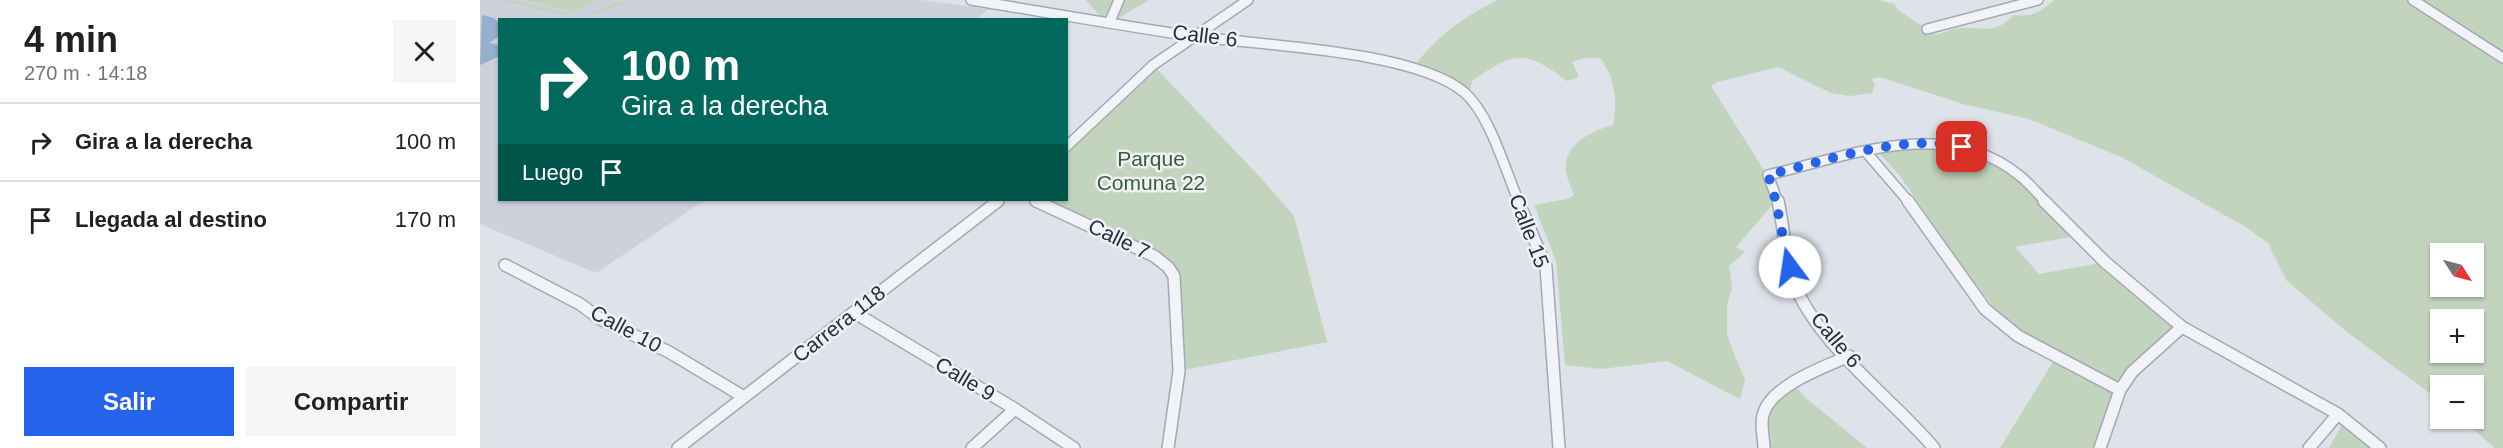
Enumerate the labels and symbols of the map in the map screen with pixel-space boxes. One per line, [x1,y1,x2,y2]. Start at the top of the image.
street label: Calle 6 [1171,20,1239,51]
pin [1936,121,1987,172]
park label: Parque Comuna 22 [1097,147,1205,194]
street label: Calle 15 [1505,191,1554,271]
street label: Calle 7 [1085,214,1154,263]
position arrow [1758,235,1822,299]
north arrow [2430,243,2484,297]
street label: Carrera 118 [788,281,889,367]
street label: Calle 10 [587,300,666,357]
street label: Calle 6 [1807,307,1866,372]
street label: Calle 9 [931,352,999,405]

